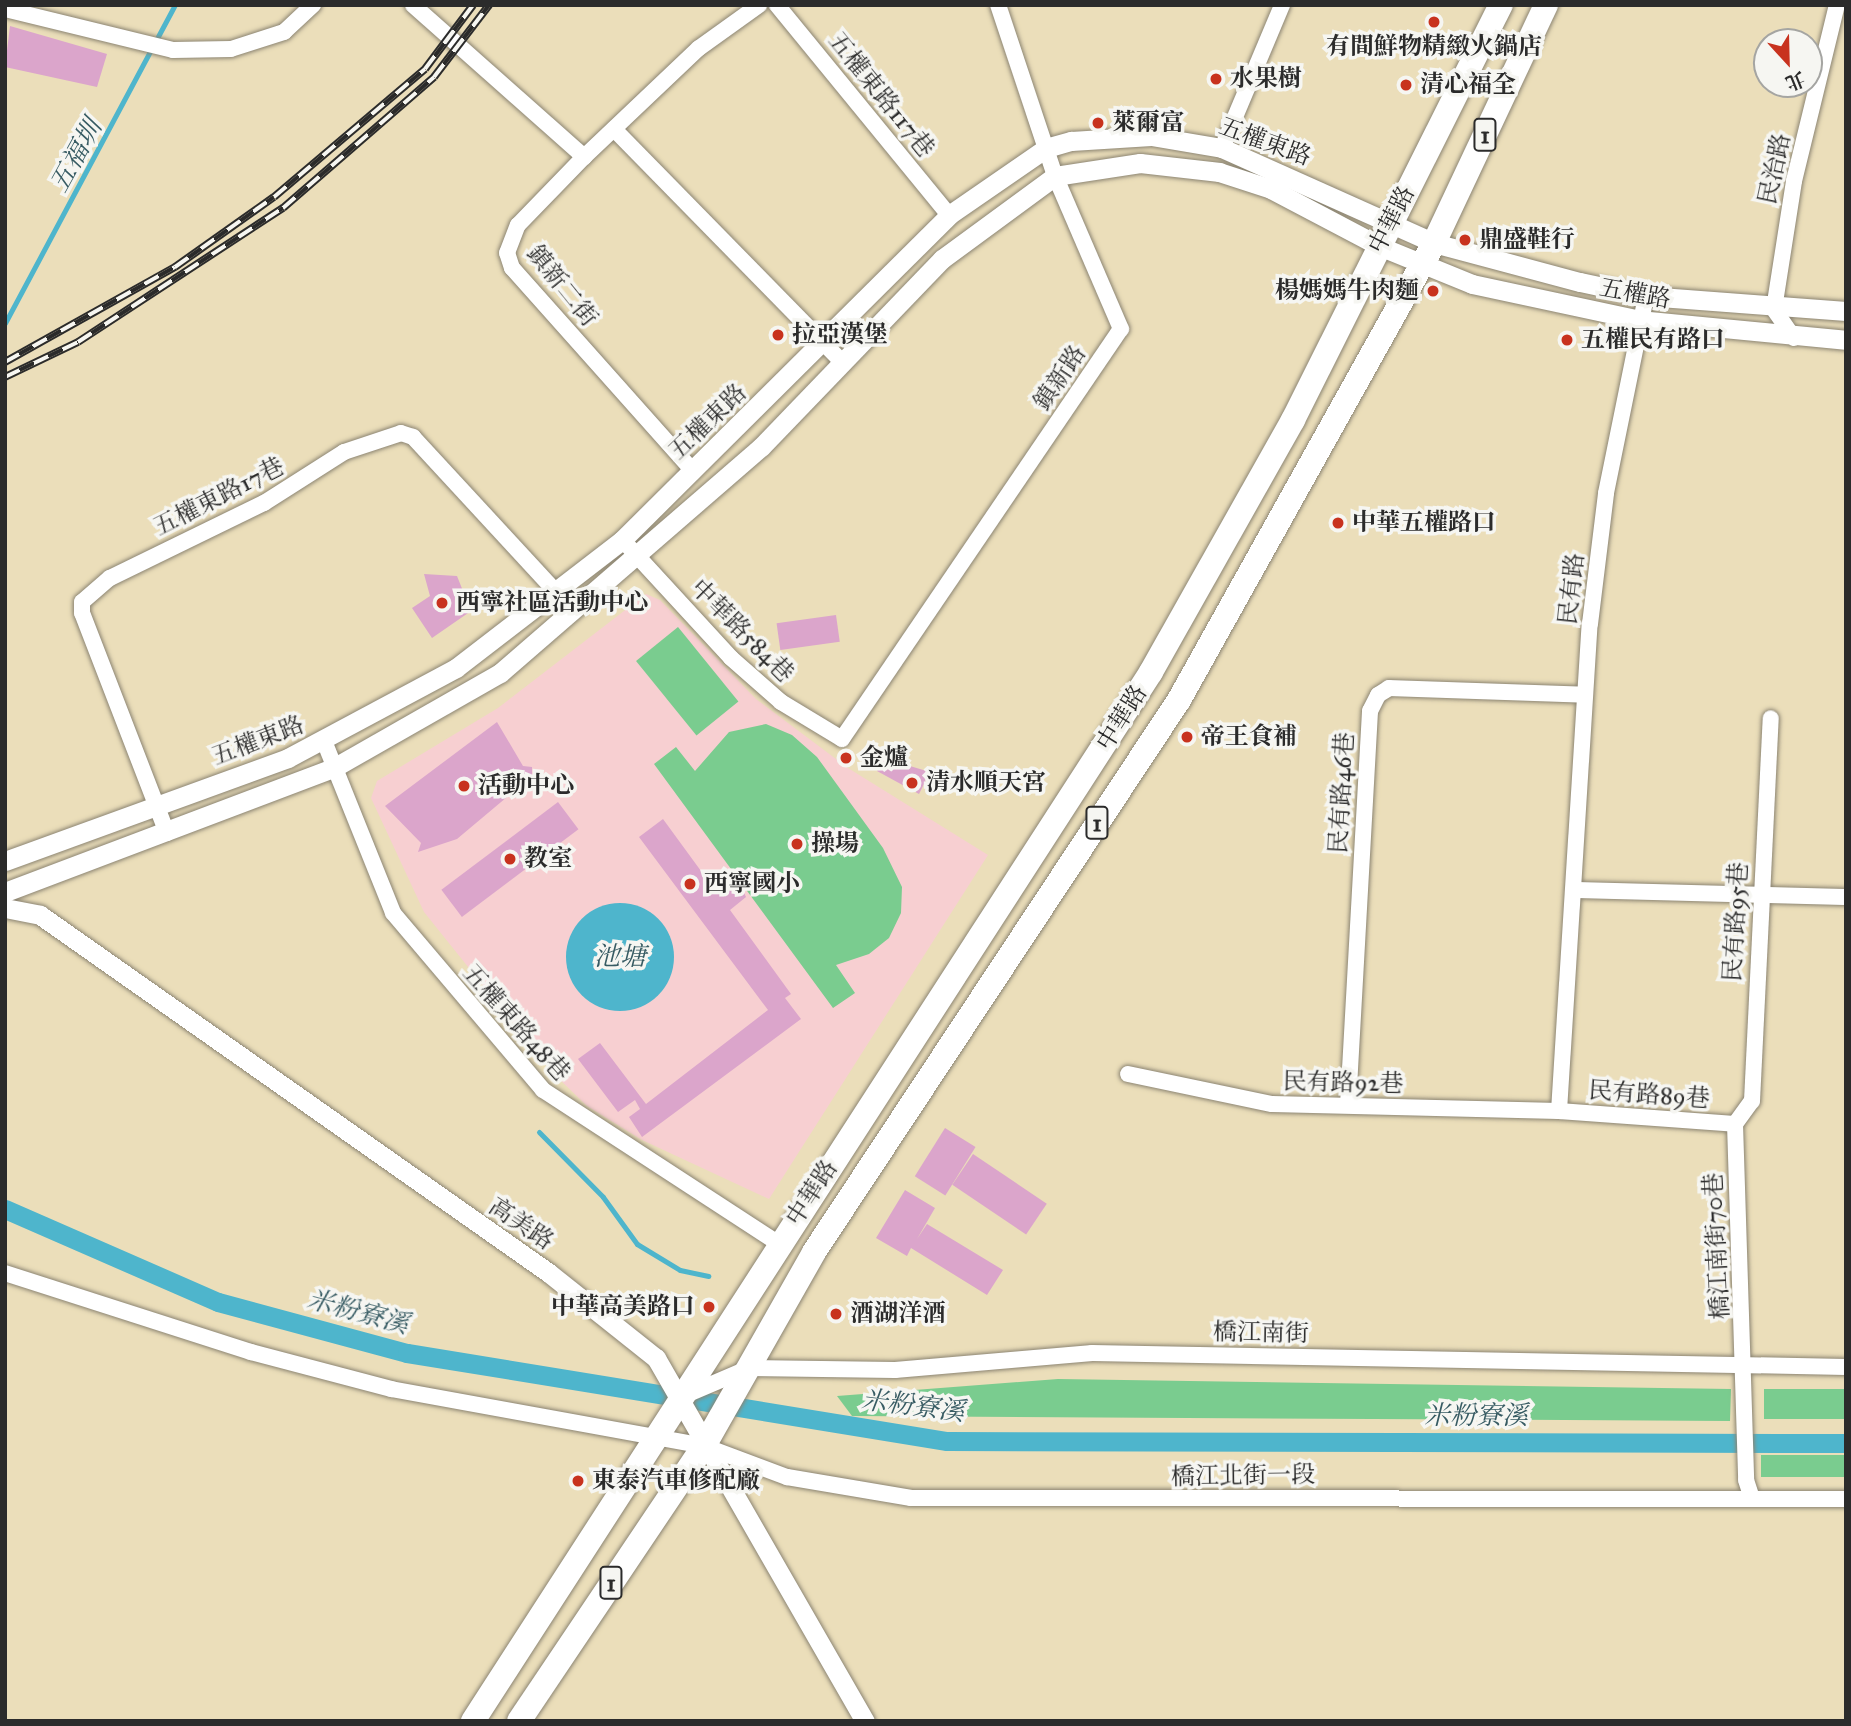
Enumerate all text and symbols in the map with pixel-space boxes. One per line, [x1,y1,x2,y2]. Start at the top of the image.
marker: 有間鮮物精緻火鍋店 [1426,14,1442,30]
street label: 五權東路117巷 [822,27,940,163]
north arrow [1753,28,1823,98]
place label: 有間鮮物精緻火鍋店 [1326,33,1542,61]
place label: 水果樹 [1230,65,1302,93]
text: 北 [1782,67,1808,95]
marker: 水果樹 [1208,71,1224,87]
place label: 清心福全 [1420,71,1516,99]
marker: 清心福全 [1398,77,1414,93]
place label: 萊爾富 [1112,109,1184,137]
street label: 五權東路 [1215,112,1315,172]
water label: 五福圳 [43,114,109,198]
marker: 萊爾富 [1090,115,1106,131]
road number: 1 [1473,116,1497,154]
street label: 民治路 [1753,131,1797,207]
street label: 中華路 [1363,181,1421,259]
place label: 鼎盛鞋行 [1479,226,1575,254]
marker: 鼎盛鞋行 [1457,232,1473,248]
street label: 鎮新二街 [521,240,603,332]
street label: 五權路 [1597,274,1673,314]
place label: 楊媽媽牛肉麵 [1275,277,1419,305]
marker: 楊媽媽牛肉麵 [1425,283,1441,299]
place label: 拉亞漢堡 [792,321,888,349]
place label: 五權民有路口 [1581,326,1725,354]
marker: 拉亞漢堡 [770,327,786,343]
marker: 五權民有路口 [1559,332,1575,348]
street label: 鎮新路 [1028,340,1092,416]
street label: 五權東路 [663,378,753,466]
street label: 五權東路17巷 [149,452,289,542]
place label: 中華五權路口 [1352,509,1496,537]
marker: 中華五權路口 [1330,515,1346,531]
street label: 民有路 [1554,552,1590,626]
street label: 中華路584巷 [685,574,799,688]
place label: 西寧社區活動中心 [456,589,648,617]
marker: 西寧社區活動中心 [434,595,450,611]
street label: 中華路 [1091,680,1153,756]
street label: 五權東路 [208,710,308,772]
place label: 帝王食補 [1201,723,1297,751]
marker: 帝王食補 [1179,729,1195,745]
street label: 民有路46巷 [1324,731,1360,855]
place label: 金爐 [860,744,908,772]
marker: 金爐 [838,750,854,766]
place label: 清水順天宮 [926,769,1046,797]
place label: 活動中心 [478,772,574,800]
marker: 清水順天宮 [904,775,920,791]
marker: 活動中心 [456,778,472,794]
road number: 1 [1085,804,1109,842]
place label: 操場 [811,830,859,858]
marker: 操場 [789,836,805,852]
place label: 教室 [524,845,572,873]
marker: 教室 [502,851,518,867]
street label: 民有路95巷 [1718,861,1754,983]
place label: 西寧國小 [704,870,800,898]
marker: 西寧國小 [682,876,698,892]
water label: 池塘 [594,941,646,973]
street label: 五權東路48巷 [456,959,576,1087]
street label: 民有路92巷 [1282,1068,1404,1098]
street label: 民有路89巷 [1587,1076,1711,1114]
street label: 中華路 [780,1155,844,1231]
street label: 橋江南街70巷 [1699,1172,1735,1320]
street label: 高美路 [483,1192,559,1256]
water label: 米粉寮溪 [304,1283,412,1341]
place label: 中華高美路口 [551,1293,695,1321]
marker: 中華高美路口 [701,1299,717,1315]
place label: 酒湖洋酒 [850,1300,946,1328]
marker: 酒湖洋酒 [828,1306,844,1322]
street label: 橋江南街 [1213,1318,1309,1348]
water label: 米粉寮溪 [859,1384,967,1428]
water label: 米粉寮溪 [1424,1400,1528,1432]
street label: 橋江北街一段 [1171,1460,1315,1492]
place label: 東泰汽車修配廠 [592,1467,760,1495]
marker: 東泰汽車修配廠 [570,1473,586,1489]
road number: 1 [599,1564,623,1602]

